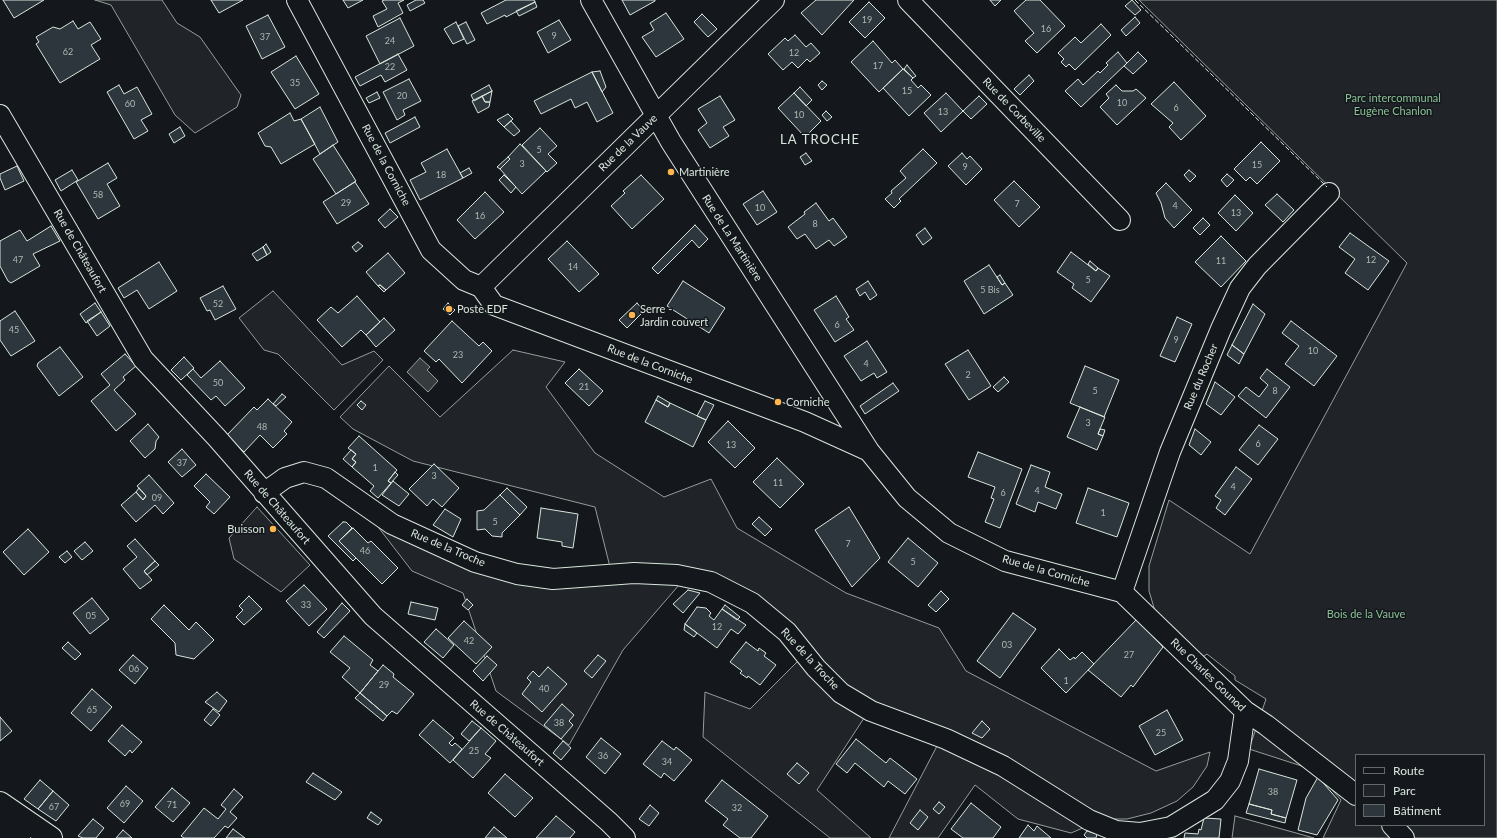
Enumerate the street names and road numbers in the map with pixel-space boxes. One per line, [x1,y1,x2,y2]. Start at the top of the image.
street label: Rue de Corbeville [980,75,1048,145]
street label: Rue de la Vauve [596,112,660,174]
street label: Rue de la Corniche [359,122,413,208]
street label: Rue de La Martinière [699,192,765,284]
street label: Rue de Châteaufort [51,207,109,295]
street label: Rue de la Corniche [605,342,695,386]
street label: Rue du Rocher [1181,342,1221,412]
street label: Rue de Châteaufort [241,467,313,547]
street label: Rue de la Troche [409,526,487,570]
street label: Rue de la Corniche [1001,552,1091,590]
street label: Rue de la Troche [778,625,842,693]
street label: Rue Charles Gounod [1168,636,1248,714]
street label: Rue de Châteaufort [467,697,547,769]

